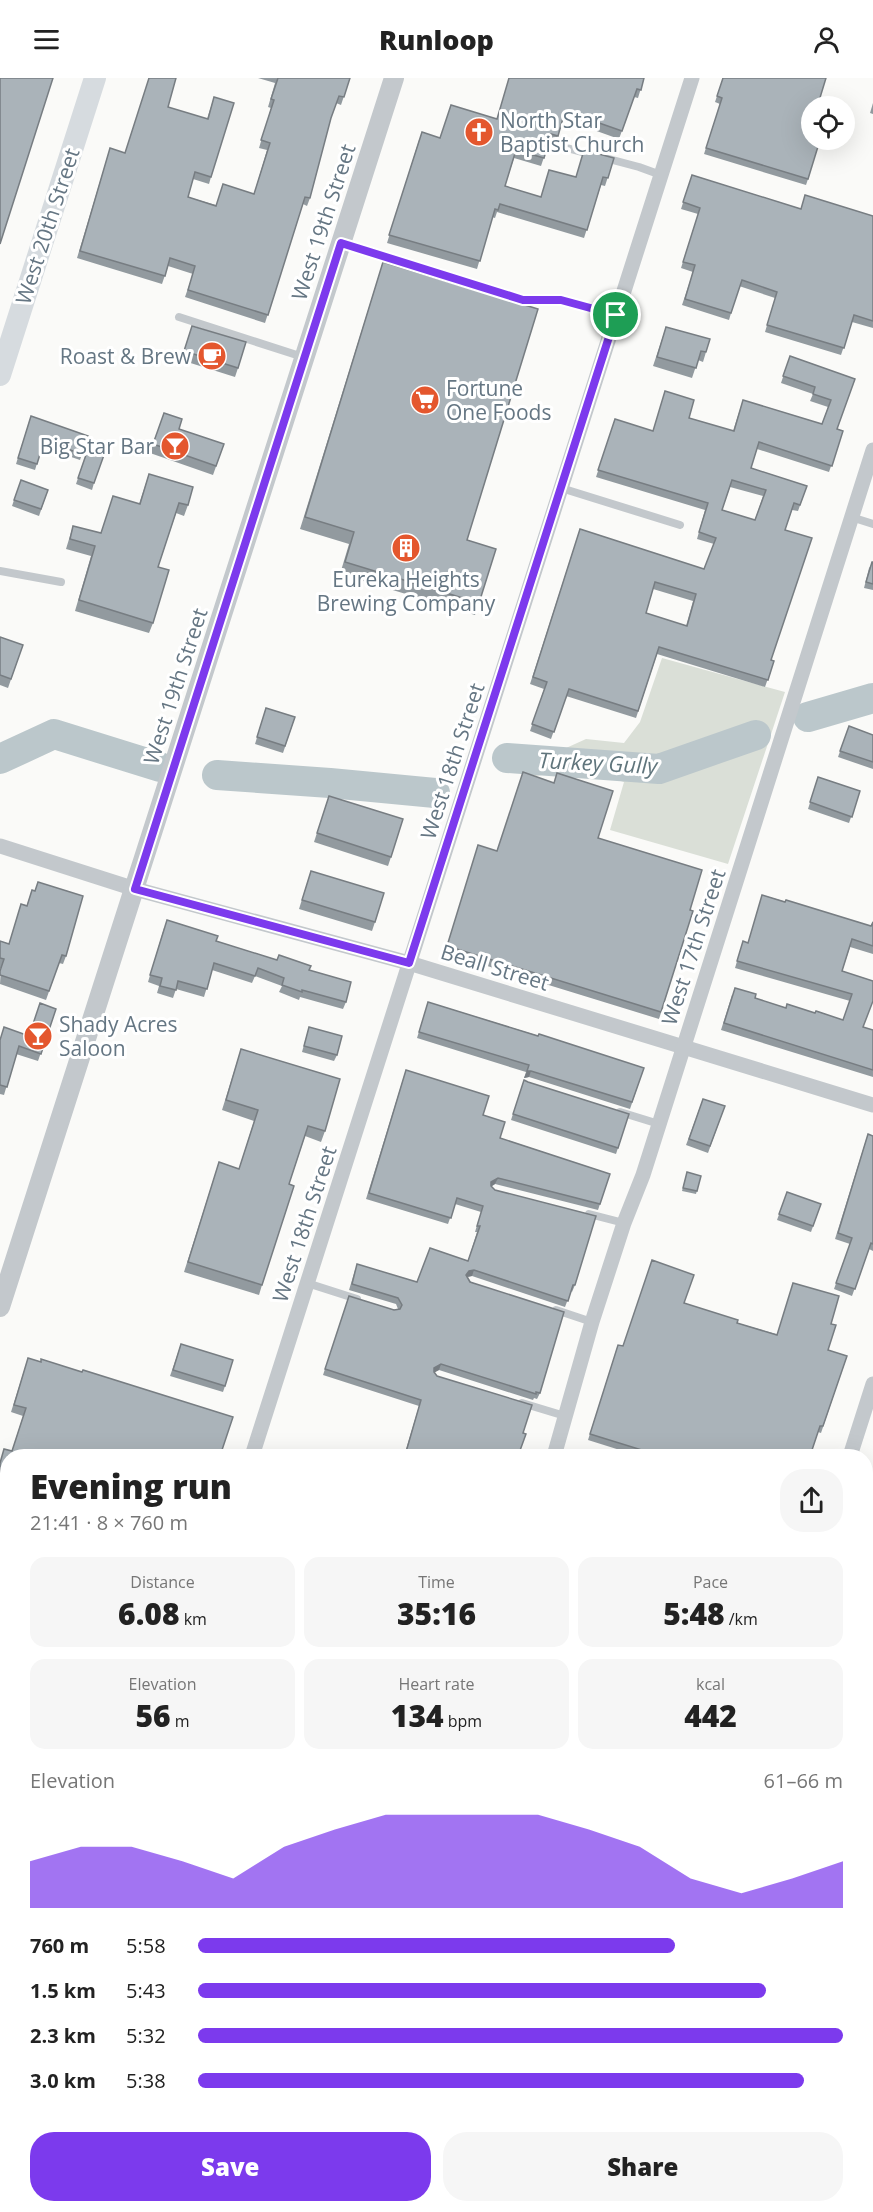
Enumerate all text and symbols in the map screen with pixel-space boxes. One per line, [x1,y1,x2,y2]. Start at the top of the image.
text: Runloop [379,21,494,58]
icon: menu [30,23,63,56]
icon: person [810,23,843,56]
map controls [801,96,855,150]
button: locate [801,96,855,150]
place label: North Star Baptist Church [500,106,644,158]
church icon: North Star Baptist Church [463,116,495,148]
street label: West 19th Street [285,140,361,304]
street label: West 20th Street [9,144,85,308]
pin [590,289,641,340]
icon: arrive [599,298,632,331]
cafe icon: Roast & Brew [196,340,228,372]
place label: Roast & Brew [60,342,192,370]
place label: Fortune One Foods [446,374,551,426]
supermarket icon: Fortune One Foods [409,384,441,416]
bar icon: Big Star Bar [159,430,191,462]
place label: Big Star Bar [40,432,154,460]
building icon: Eureka Heights Brewing Company [390,532,422,564]
place label: Eureka Heights Brewing Company [317,565,496,617]
street label: West 19th Street [137,604,213,768]
street label: West 18th Street [414,679,490,843]
water label: Turkey Gully [538,744,660,780]
street label: West 17th Street [655,865,731,1029]
street label: Beall Street [437,937,553,997]
place label: Shady Acres Saloon [59,1010,178,1062]
bar icon: Shady Acres Saloon [22,1020,54,1052]
street label: West 18th Street [266,1142,342,1306]
text: Evening run [30,1464,232,1509]
button: share [780,1469,843,1532]
text: 21:41 · 8 × 760 m [30,1509,188,1536]
text: Distance [130,1571,195,1593]
text: Time [418,1571,455,1593]
text: Pace [693,1571,728,1593]
text: 6.08 [118,1593,180,1634]
text: 35:16 [397,1593,476,1634]
text: 5:48 [663,1593,725,1634]
text: km [180,1608,207,1630]
text: /km [725,1608,758,1630]
text: Elevation [129,1673,196,1695]
text: Heart rate [398,1673,475,1695]
text: kcal [696,1673,725,1695]
text: 56 [135,1695,171,1736]
text: 134 [391,1695,444,1736]
text: 442 [684,1695,737,1736]
text: m [171,1710,190,1732]
text: bpm [444,1710,482,1732]
text: Elevation [30,1767,115,1794]
text: 61–66 m [764,1767,843,1794]
text: 760 m [30,1932,89,1959]
text: 5:58 [126,1932,166,1959]
text: 1.5 km [30,1977,96,2004]
text: 5:43 [126,1977,166,2004]
text: 2.3 km [30,2022,96,2049]
text: 5:32 [126,2022,166,2049]
text: 3.0 km [30,2067,96,2094]
text: 5:38 [126,2067,166,2094]
button: Save [30,2132,431,2201]
button: Share [443,2132,843,2201]

